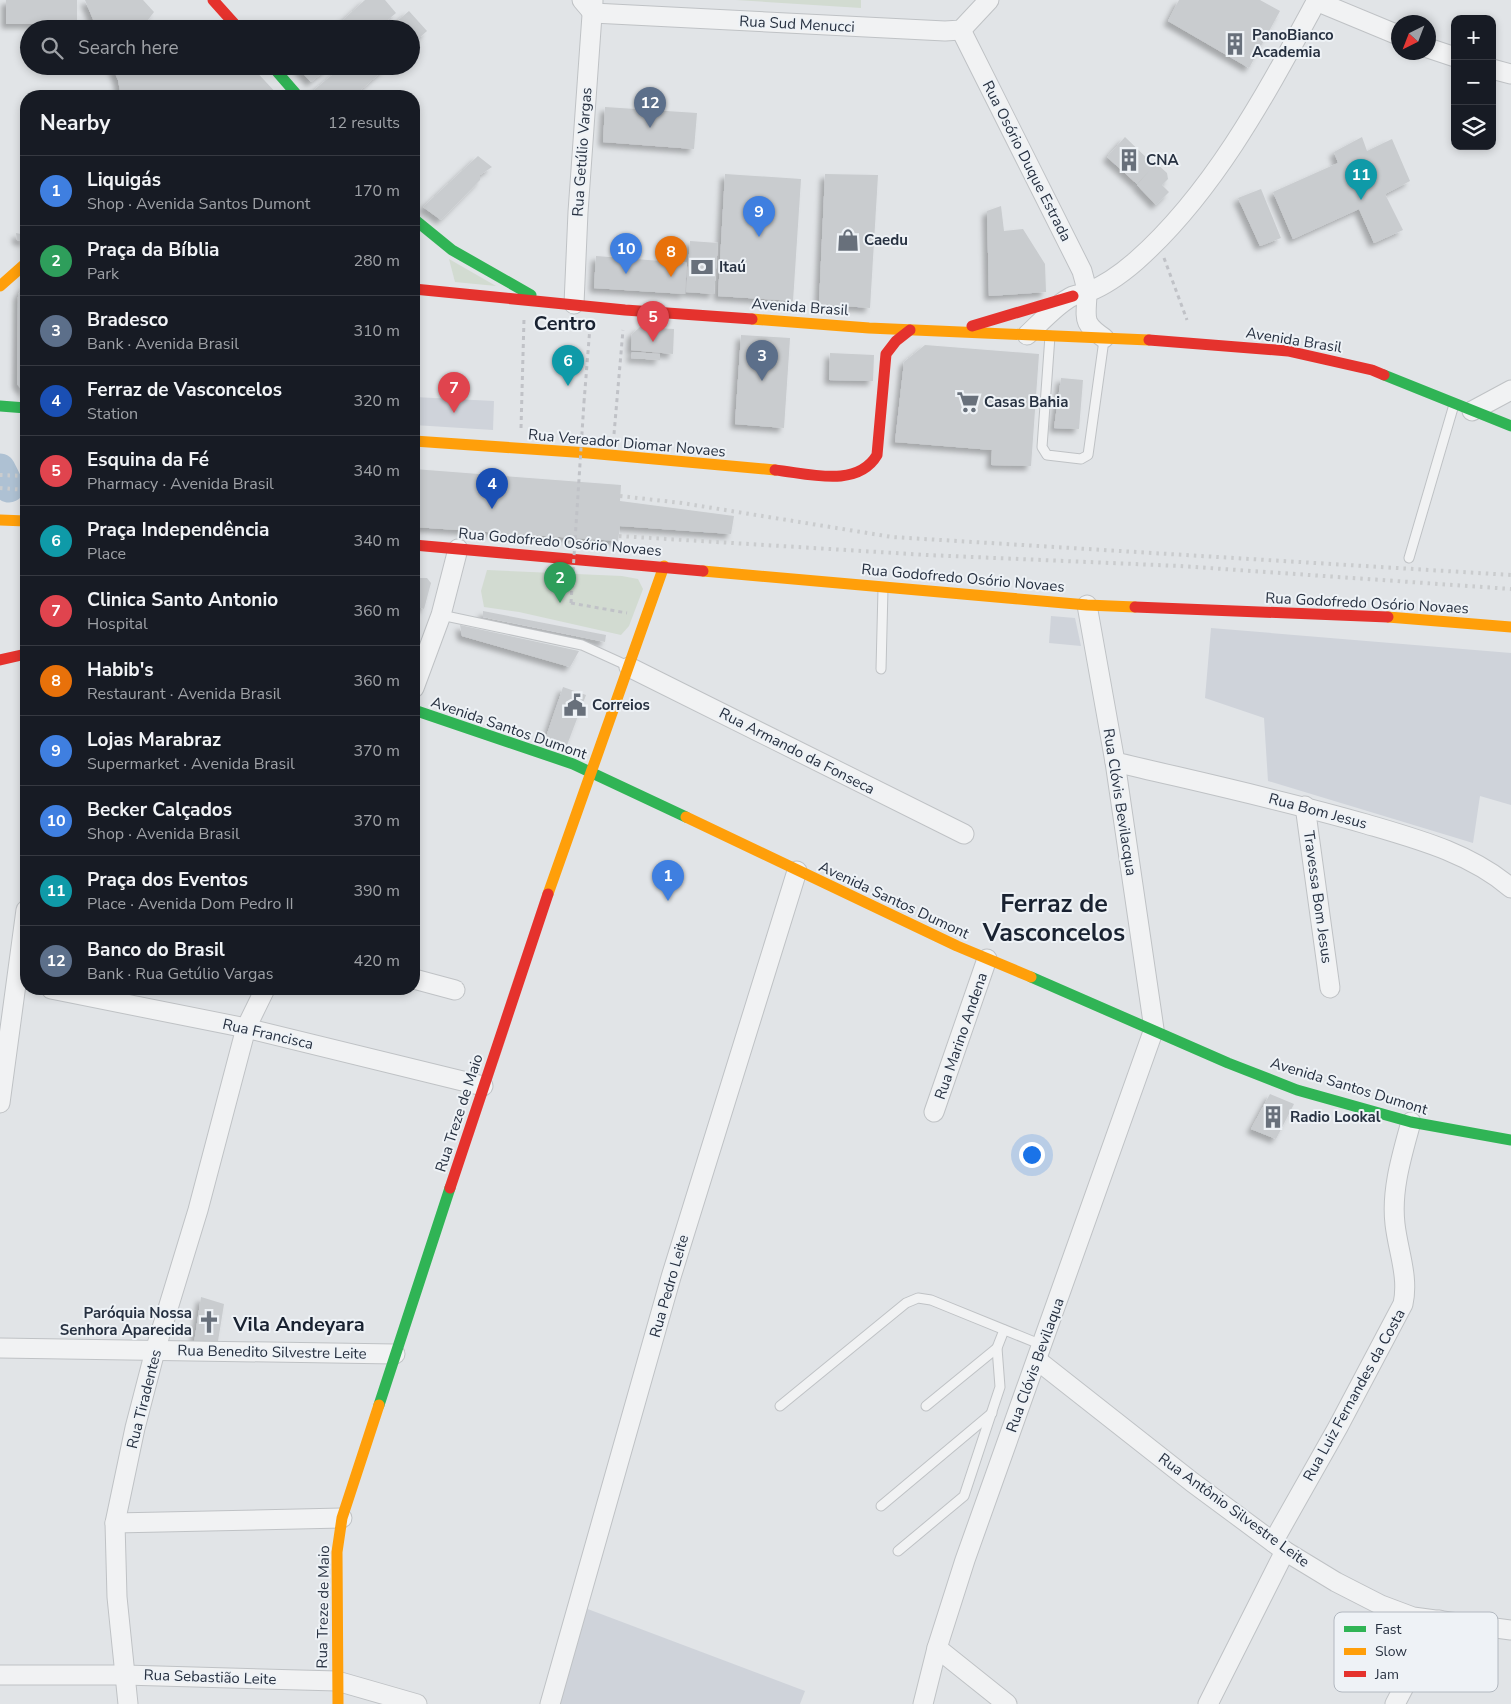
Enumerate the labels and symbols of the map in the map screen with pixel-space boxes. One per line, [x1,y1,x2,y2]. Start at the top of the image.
street label: Rua Sud Menucci [739,11,855,37]
north arrow [1391,15,1436,60]
place label: PanoBianco Academia [1252,25,1334,62]
building icon: PanoBianco Academia [1222,31,1248,57]
street label: Rua Osório Duque Estrada [978,77,1076,245]
street label: Rua Getúlio Vargas [568,87,596,217]
pin: 12 [634,87,666,128]
building icon: CNA [1116,147,1142,173]
place label: CNA [1146,150,1179,170]
pin: 11 [1345,159,1377,200]
pin: 9 [743,196,775,237]
shop icon: Caedu [835,227,861,253]
place label: Caedu [864,230,908,250]
pin: 10 [610,233,642,274]
pin: 8 [655,236,687,277]
bank icon: Itaú [689,254,715,280]
place label: Itaú [719,257,746,277]
street label: Avenida Brasil [751,294,850,320]
pin: 5 [637,301,669,342]
district label: Centro [534,310,596,337]
street label: Avenida Brasil [1244,323,1344,358]
pin: 3 [746,340,778,381]
pin: 6 [552,345,584,386]
pin: 7 [438,372,470,413]
supermarket icon: Casas Bahia [955,389,981,415]
place label: Casas Bahia [984,392,1068,412]
street label: Rua Vereador Diomar Novaes [527,424,727,462]
pin: 4 [476,468,508,509]
street label: Rua Godofredo Osório Novaes [458,523,662,561]
street label: Rua Godofredo Osório Novaes [861,559,1065,597]
pin: 2 [544,562,576,603]
street label: Rua Godofredo Osório Novaes [1265,588,1469,618]
street label: Avenida Santos Dumont [428,692,590,764]
public building icon: Correios [562,692,588,718]
place label: Correios [592,695,650,715]
street label: Rua Armando da Fonseca [716,703,878,799]
street label: Rua Clóvis Bevilacqua [1098,727,1142,877]
street label: Rua Bom Jesus [1267,788,1369,834]
street label: Travessa Bom Jesus [1299,829,1337,965]
street label: Avenida Santos Dumont [816,856,973,944]
pin: 1 [652,860,684,901]
district label: Ferraz de Vasconcelos [982,887,1125,950]
street label: Rua Marino Andena [930,970,992,1102]
street label: Rua Francisca [221,1014,315,1054]
street label: Rua Treze de Maio [430,1051,488,1175]
street label: Avenida Santos Dumont [1268,1053,1431,1120]
building icon: Radio Lookal [1260,1104,1286,1130]
place label: Radio Lookal [1290,1107,1381,1127]
your location [1019,1142,1045,1168]
street label: Rua Pedro Leite [645,1232,693,1340]
street label: Rua Clóvis Bevilaqua [1001,1295,1069,1435]
place label: Paróquia Nossa Senhora Aparecida [60,1303,192,1340]
street label: Rua Luiz Fernandes da Costa [1298,1305,1410,1485]
church icon: Paróquia Nossa Senhora Aparecida [196,1309,222,1335]
district label: Vila Andeyara [232,1311,365,1338]
street label: Rua Benedito Silvestre Leite [177,1340,367,1364]
street label: Rua Tiradentes [122,1347,166,1451]
street label: Rua Antônio Silvestre Leite [1154,1448,1314,1572]
street label: Rua Treze de Maio [312,1545,334,1669]
legend [1334,1612,1498,1692]
text: Fast [1375,1620,1401,1639]
text: Slow [1375,1642,1407,1661]
street label: Rua Sebastião Leite [143,1665,277,1689]
text: Jam [1374,1665,1399,1684]

